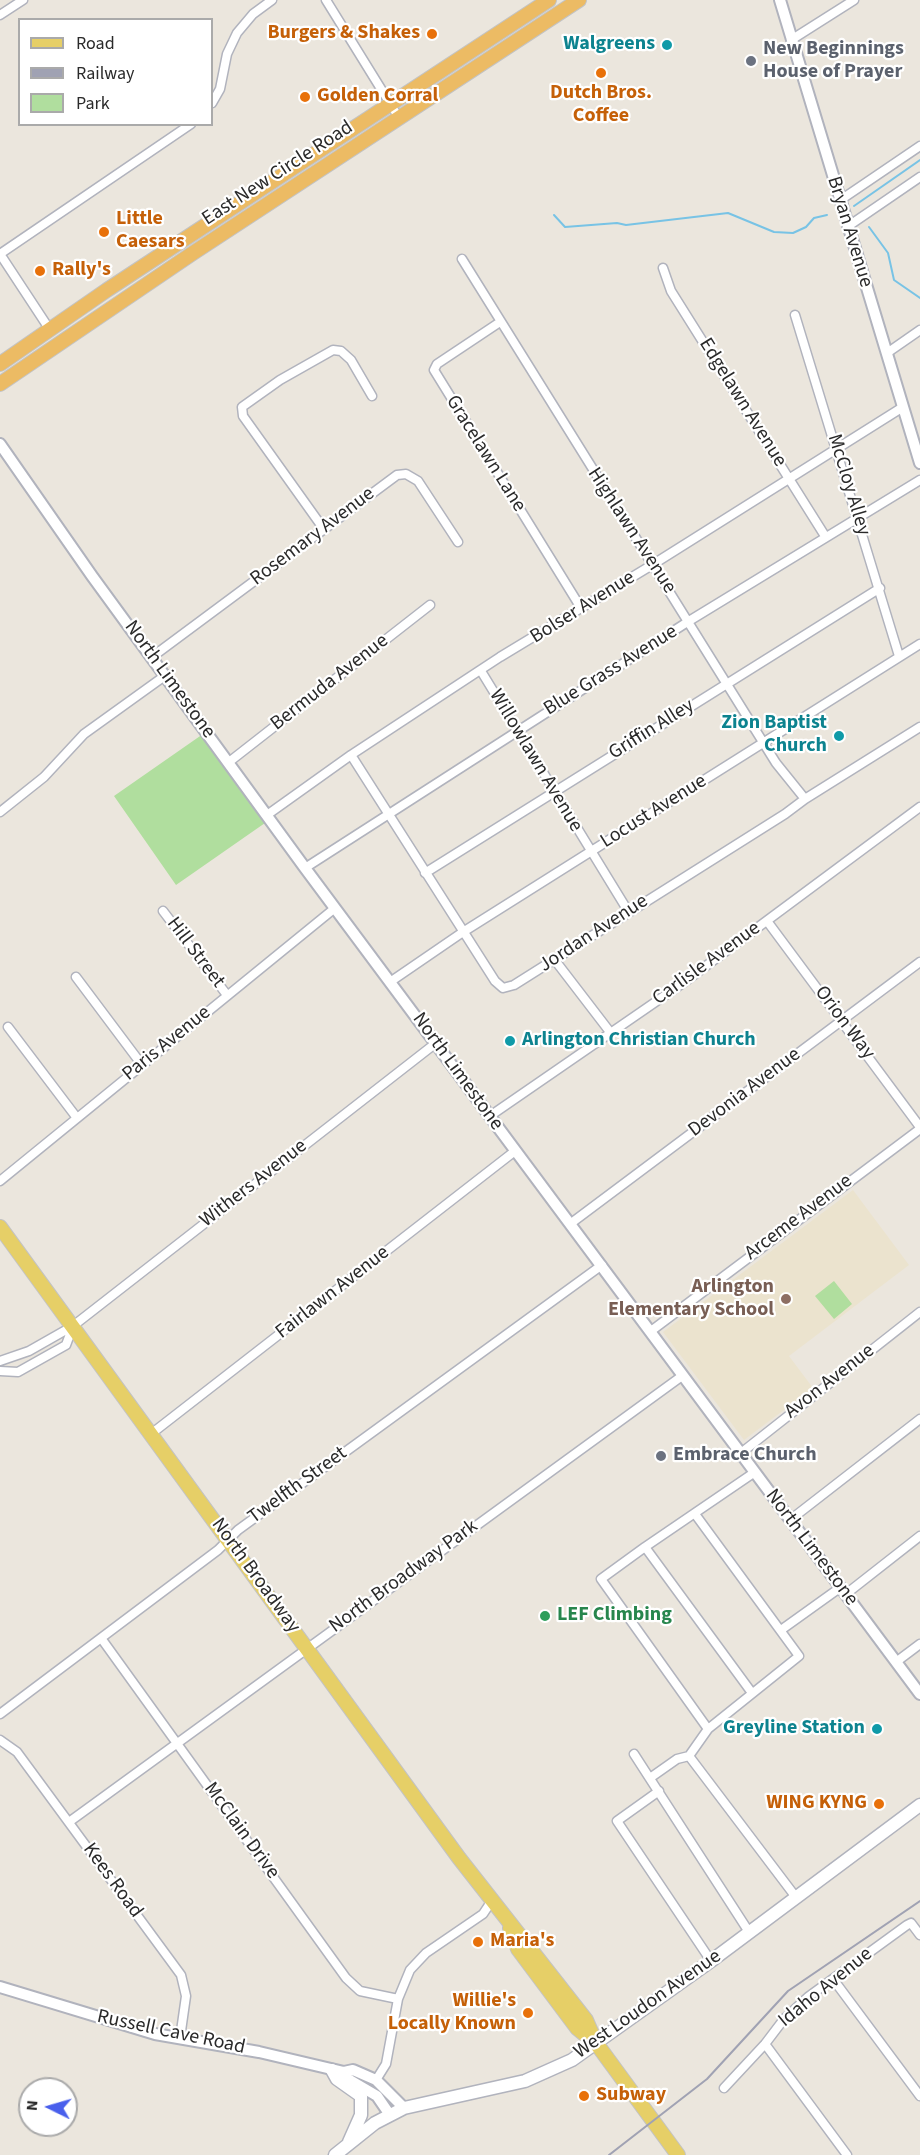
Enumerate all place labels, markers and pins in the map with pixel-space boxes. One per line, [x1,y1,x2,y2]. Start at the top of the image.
place label: Burgers & Shakes [267,22,420,46]
marker: Burgers & Shakes [425,27,439,41]
place label: Walgreens [563,33,655,57]
marker: Walgreens [660,38,674,52]
place label: New Beginnings House of Prayer [763,38,904,85]
marker: New Beginnings House of Prayer [744,54,758,68]
marker: Dutch Bros. Coffee [594,66,608,80]
place label: Dutch Bros. Coffee [550,82,652,129]
place label: Golden Corral [317,85,438,109]
marker: Golden Corral [298,90,312,104]
place label: Little Caesars [116,208,185,255]
marker: Little Caesars [97,225,111,239]
place label: Rally's [52,259,111,283]
marker: Rally's [33,264,47,278]
place label: Zion Baptist Church [721,712,827,759]
marker: Zion Baptist Church [832,729,846,743]
place label: Arlington Christian Church [522,1029,756,1053]
marker: Arlington Christian Church [503,1034,517,1048]
place label: Arlington Elementary School [608,1276,774,1323]
marker: Arlington Elementary School [779,1292,793,1306]
place label: Embrace Church [673,1444,817,1468]
marker: Embrace Church [654,1449,668,1463]
place label: LEF Climbing [557,1604,672,1628]
marker: LEF Climbing [538,1609,552,1623]
place label: Greyline Station [723,1717,865,1741]
marker: Greyline Station [870,1722,884,1736]
place label: WING KYNG [766,1792,867,1816]
marker: WING KYNG [872,1797,886,1811]
place label: Maria's [490,1930,554,1954]
marker: Maria's [471,1935,485,1949]
place label: Willie's Locally Known [388,1990,516,2037]
marker: Willie's Locally Known [521,2006,535,2020]
place label: Subway [596,2084,666,2108]
marker: Subway [577,2089,591,2103]

